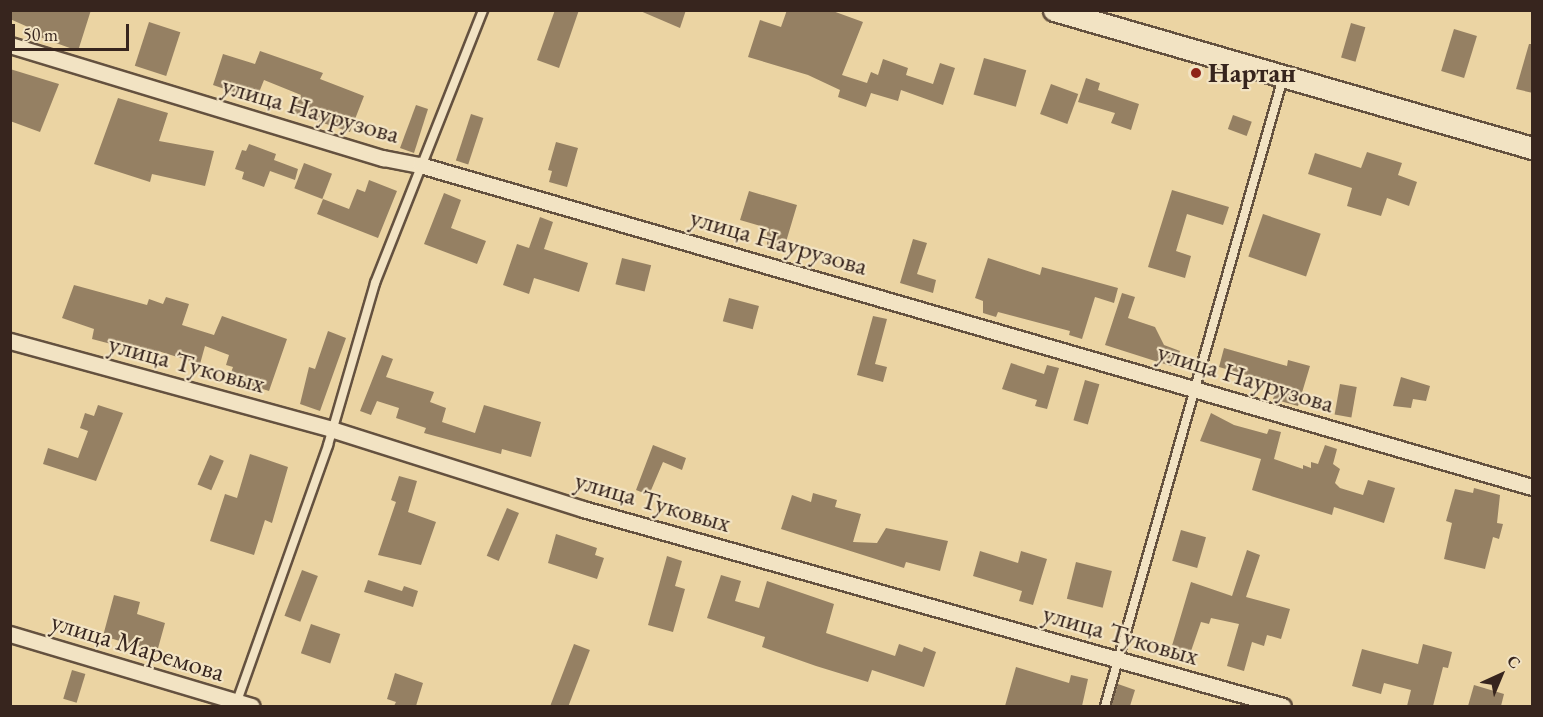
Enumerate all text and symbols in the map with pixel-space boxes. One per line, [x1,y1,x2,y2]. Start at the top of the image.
scale bar [15,12,132,50]
text: 50 m [23,23,58,46]
place label: Нартан [1208,57,1296,89]
marker: Нартан [1189,66,1203,80]
street label: улица Наурузова [218,68,404,150]
street label: улица Наурузова [686,200,872,282]
street label: улица Туковых [105,327,269,399]
street label: улица Наурузова [1154,335,1338,419]
street label: улица Туковых [571,463,735,539]
street label: улица Туковых [1039,596,1203,672]
street label: улица Маремова [47,604,229,688]
north arrow [1471,645,1531,705]
text: С [1502,650,1525,673]

